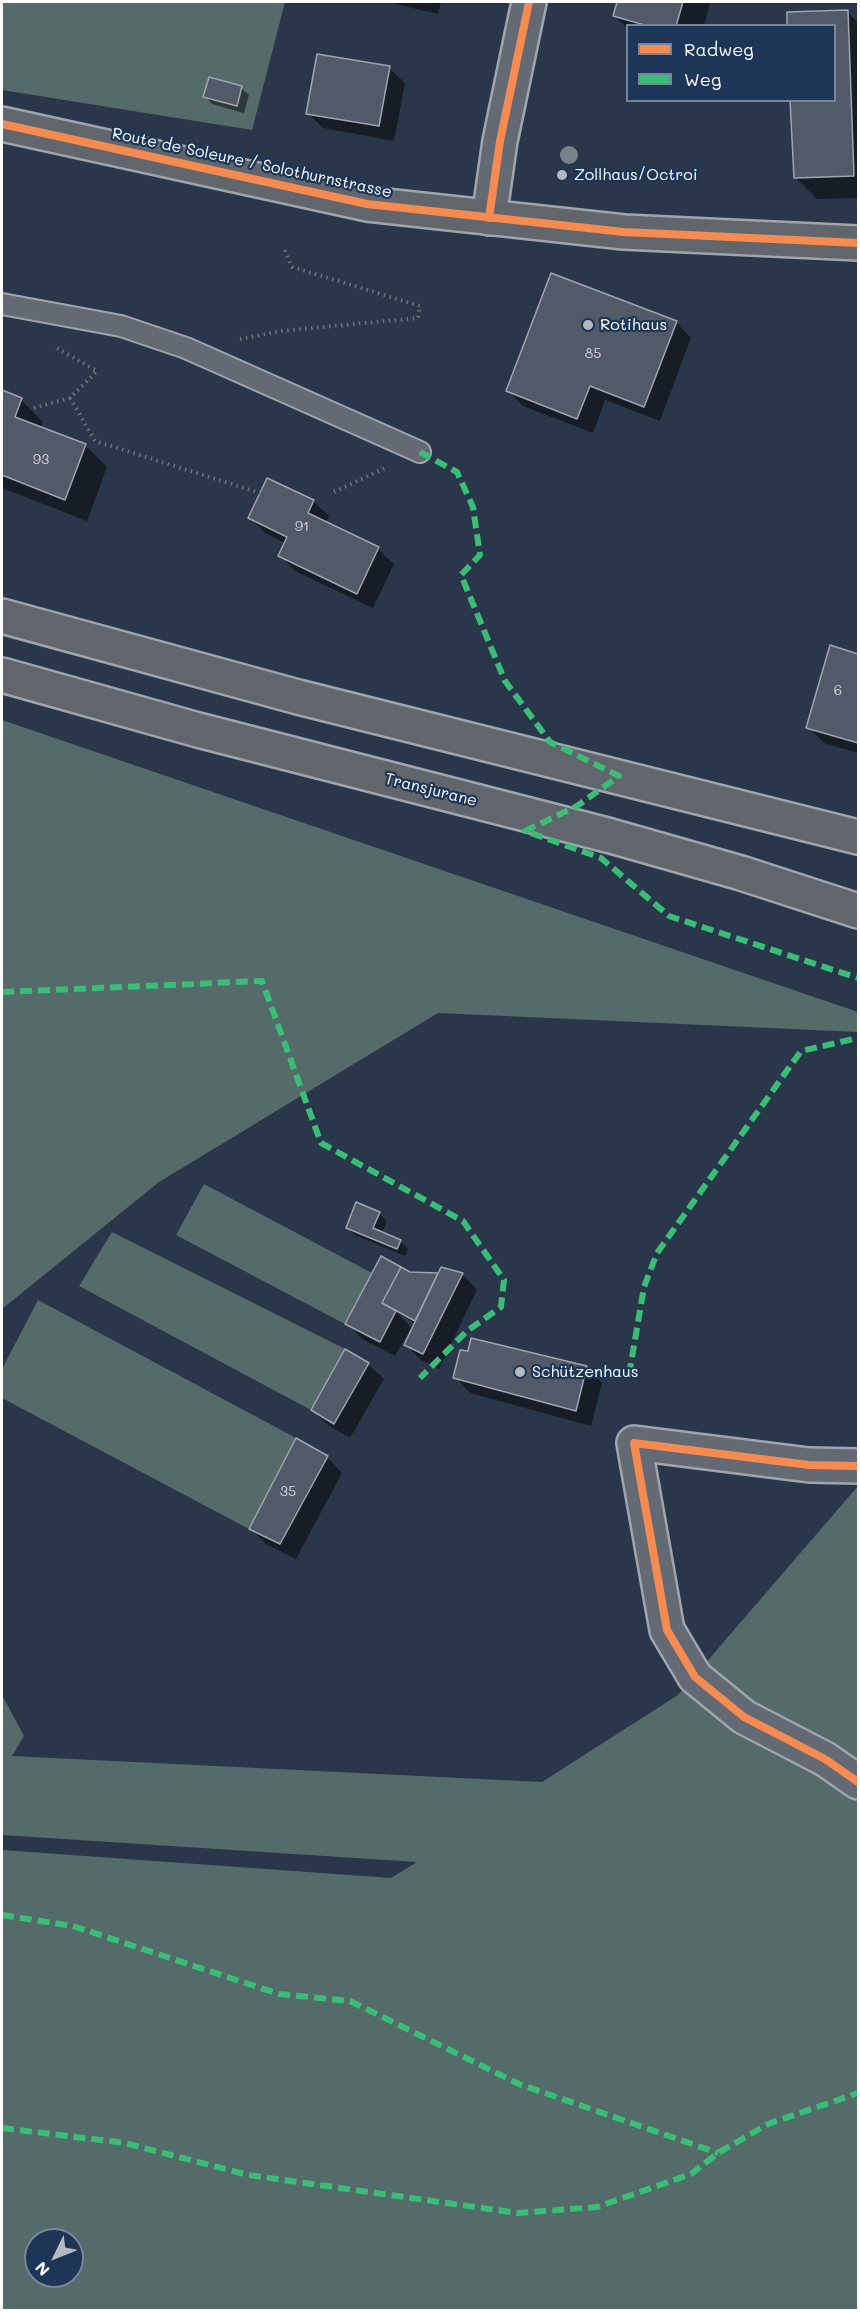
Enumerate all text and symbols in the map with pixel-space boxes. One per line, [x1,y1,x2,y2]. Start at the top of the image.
legend [626,24,836,102]
text: Radweg [684,37,754,61]
text: Weg [684,67,721,91]
street label: Route de Soleure / Solothurnstrasse [110,124,394,202]
place label: Zollhaus/Octroi [574,165,698,185]
marker: Zollhaus/Octroi [555,168,569,182]
place label: Rotihaus [600,315,667,335]
marker: Rotihaus [581,318,595,332]
house number: 85 [585,346,601,362]
house number: 93 [33,452,49,468]
house number: 91 [295,519,309,535]
house number: 6 [834,683,842,699]
street label: Transjurane [383,769,479,811]
place label: Schützenhaus [532,1362,638,1382]
marker: Schützenhaus [513,1365,527,1379]
house number: 35 [280,1484,296,1500]
north arrow [24,2228,84,2288]
text: N [30,2258,54,2281]

